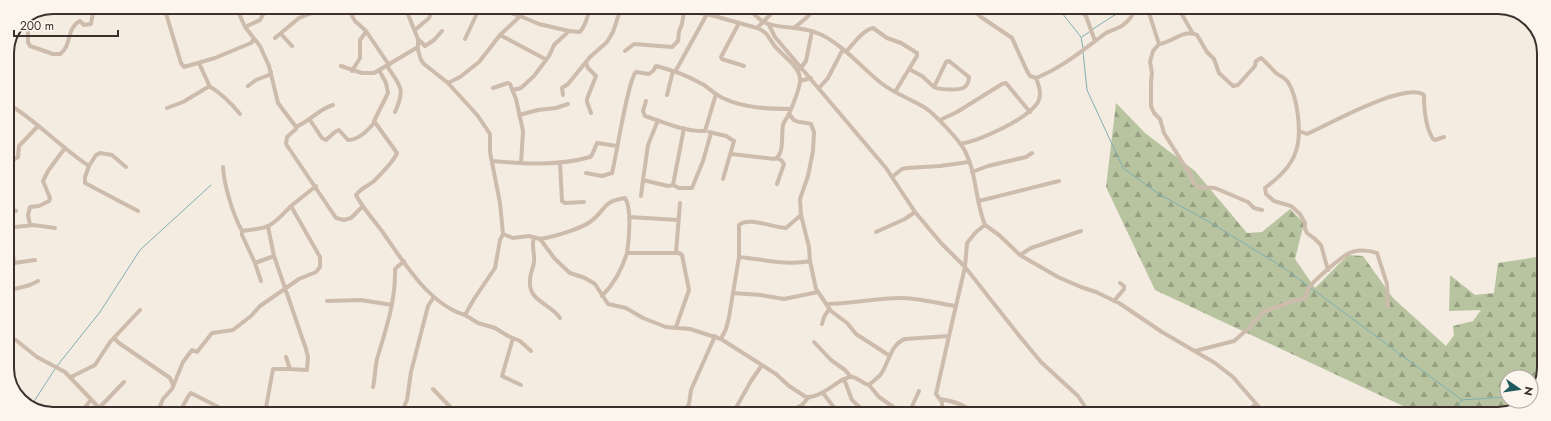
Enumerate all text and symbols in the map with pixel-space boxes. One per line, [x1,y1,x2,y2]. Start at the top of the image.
scale bar [14,12,118,38]
text: 200 m [20,17,54,35]
north arrow [1499,369,1539,409]
text: N [1520,385,1538,397]

